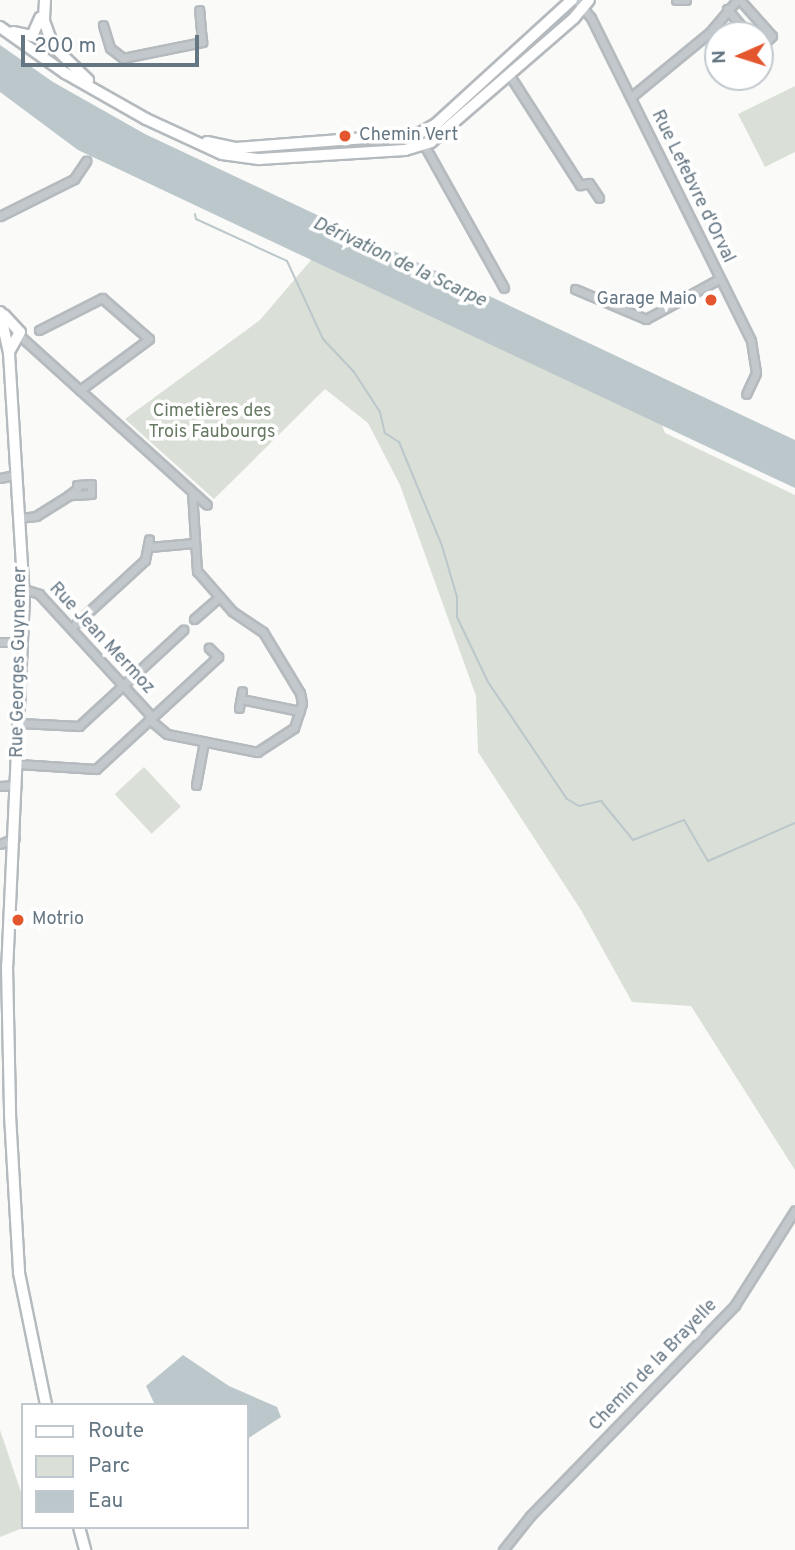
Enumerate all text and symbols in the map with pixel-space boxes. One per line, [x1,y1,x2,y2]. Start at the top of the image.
scale bar [24,21,203,65]
north arrow [704,21,774,91]
text: 200 m [34,33,96,60]
text: N [708,50,732,64]
street label: Rue Lefebvre d'Orval [646,107,738,267]
place label: Chemin Vert [359,125,459,147]
marker: Chemin Vert [337,128,353,144]
water label: Dérivation de la Scarpe [309,213,489,313]
place label: Garage Maio [597,289,697,311]
marker: Garage Maio [703,292,719,308]
park label: Cimetières des Trois Faubourgs [149,402,275,444]
street label: Rue Georges Guynemer [8,566,32,758]
street label: Rue Jean Mermoz [44,579,158,699]
place label: Motrio [32,909,84,931]
marker: Motrio [10,912,26,928]
street label: Chemin de la Brayelle [586,1296,722,1436]
legend [21,1403,248,1529]
text: Route [88,1418,144,1445]
text: Parc [88,1453,130,1480]
text: Eau [88,1488,123,1515]

